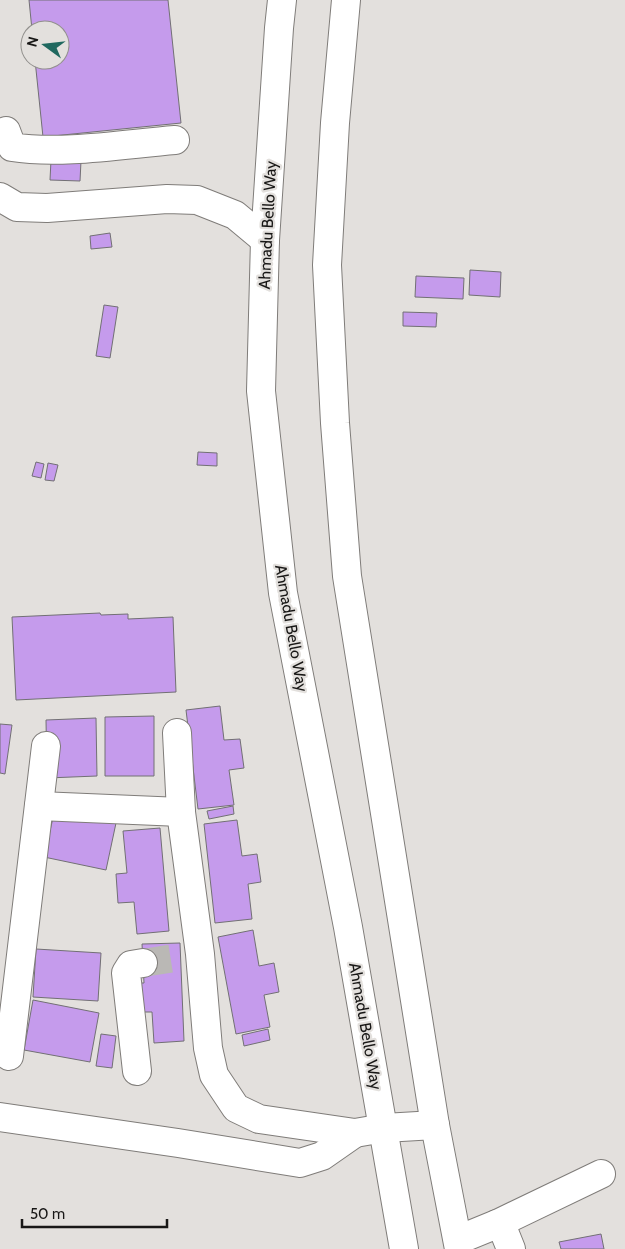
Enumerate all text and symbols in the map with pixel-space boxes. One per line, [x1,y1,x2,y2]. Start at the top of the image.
north arrow [20,20,70,70]
text: N [22,35,42,49]
street label: Ahmadu Bello Way [255,160,280,290]
street label: Ahmadu Bello Way [271,563,312,693]
street label: Ahmadu Bello Way [345,961,386,1091]
scale bar [22,1196,168,1228]
text: 50 m [30,1205,65,1223]

